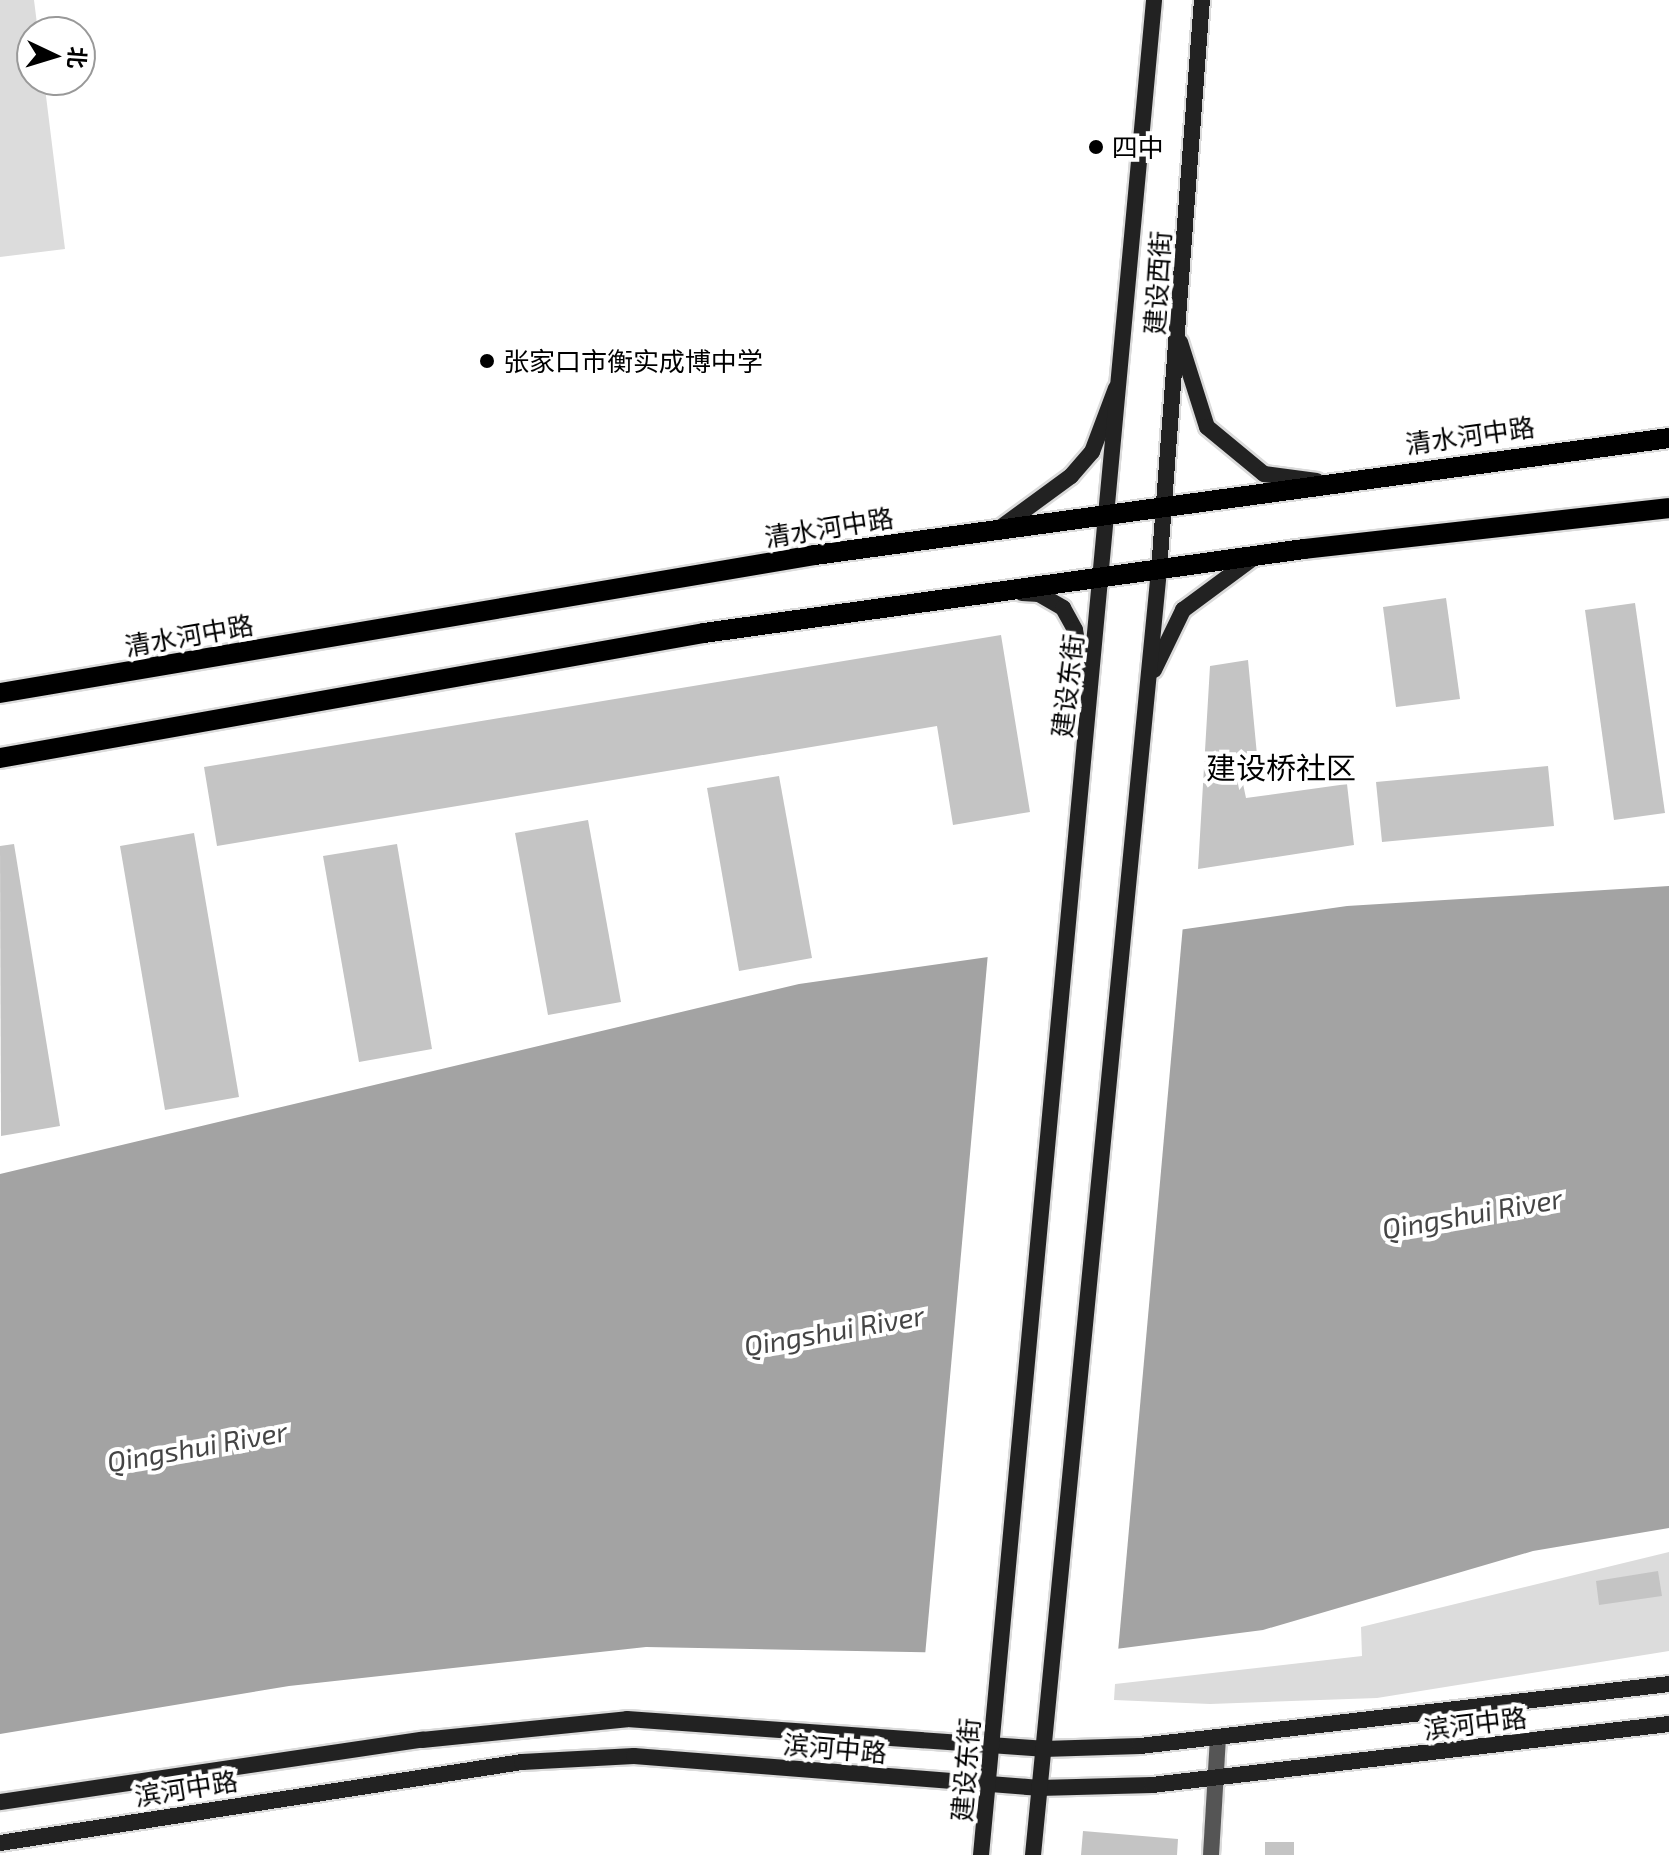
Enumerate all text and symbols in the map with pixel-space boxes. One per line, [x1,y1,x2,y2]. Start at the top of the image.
north arrow [16,16,96,96]
text: 北 [64,46,92,69]
place label: 四中 [1112,131,1164,163]
marker: 四中 [1087,138,1105,156]
street label: 建设西街 [1138,230,1176,336]
place label: 张家口市衡实成博中学 [503,345,763,377]
marker: 张家口市衡实成博中学 [478,352,496,370]
street label: 清水河中路 [1403,411,1537,459]
street label: 清水河中路 [762,501,896,553]
street label: 清水河中路 [122,608,256,662]
street label: 建设东街 [1045,632,1089,740]
district label: 建设桥社区 [1206,749,1356,785]
water label: Qingshui River [1379,1181,1565,1245]
water label: Qingshui River [741,1298,927,1362]
water label: Qingshui River [104,1414,290,1478]
street label: 滨河中路 [1421,1701,1529,1745]
street label: 建设东街 [945,1717,985,1823]
street label: 滨河中路 [782,1728,888,1768]
street label: 滨河中路 [132,1764,240,1812]

